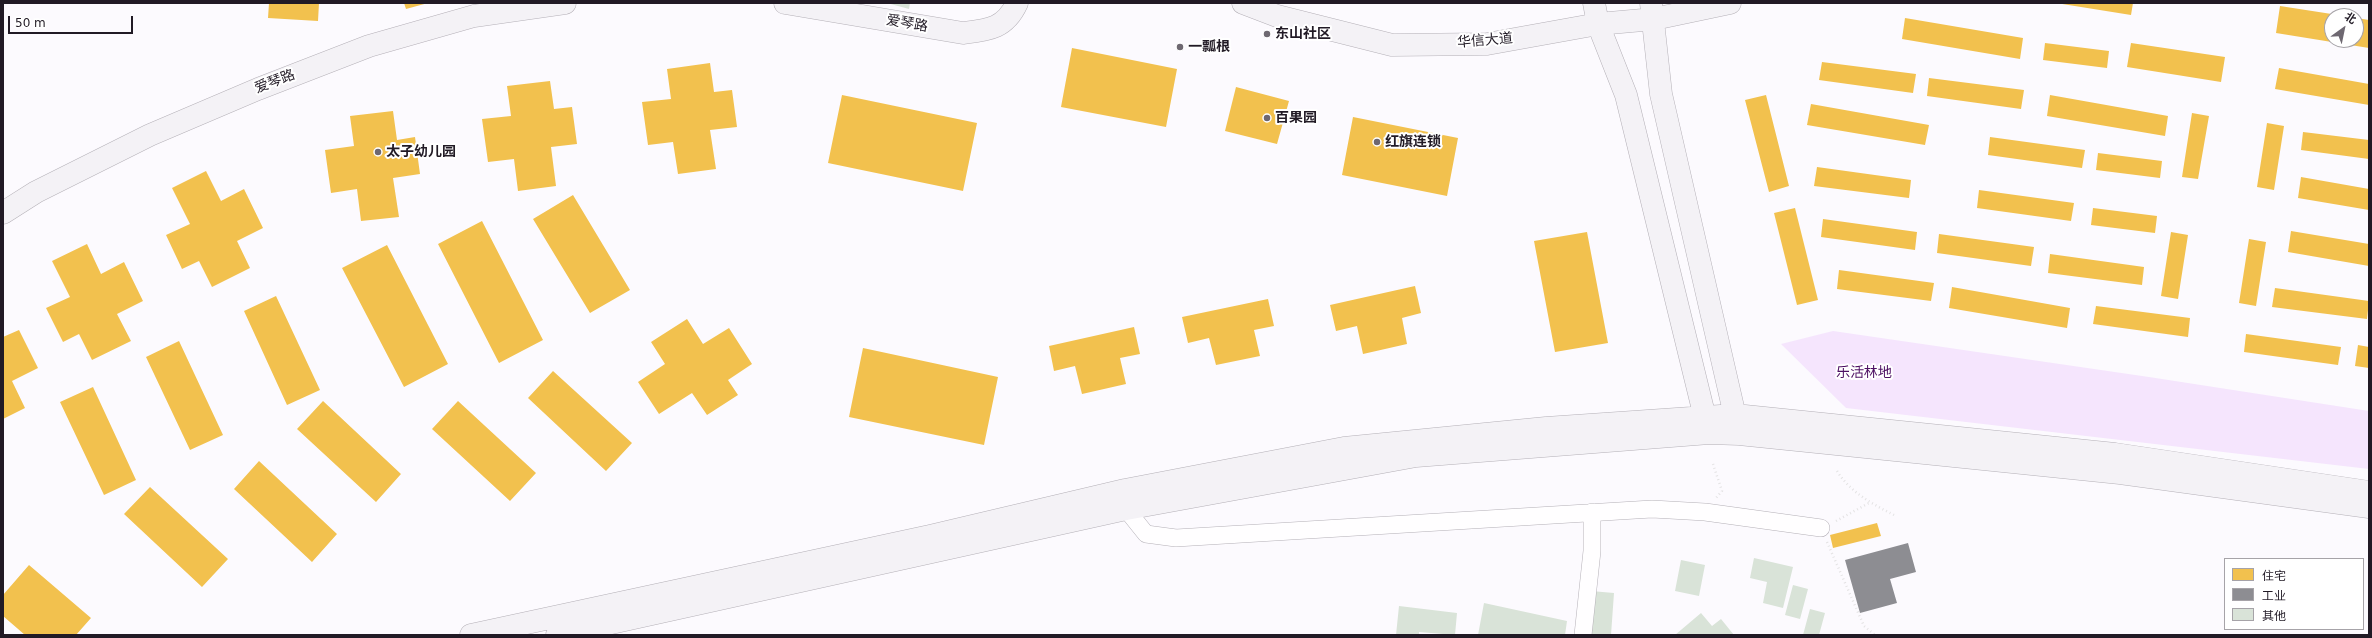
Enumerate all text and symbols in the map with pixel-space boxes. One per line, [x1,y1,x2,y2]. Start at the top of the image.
scale bar [10,8,135,34]
north arrow [2324,8,2364,48]
text: 北 [2342,10,2358,27]
street label: 爱琴路 [885,12,929,36]
text: 50 m [15,16,46,30]
place label: 东山社区 [1275,26,1331,42]
marker: 东山社区 [1262,29,1272,39]
street label: 华信大道 [1456,30,1514,52]
place label: 一瓢根 [1188,39,1230,55]
marker: 一瓢根 [1175,42,1185,52]
street label: 爱琴路 [252,67,298,97]
place label: 百果园 [1275,110,1317,126]
marker: 百果园 [1262,113,1272,123]
place label: 红旗连锁 [1385,134,1441,150]
marker: 红旗连锁 [1372,137,1382,147]
place label: 太子幼儿园 [386,144,456,160]
marker: 太子幼儿园 [373,147,383,157]
park label: 乐活林地 [1836,365,1892,381]
legend [2224,558,2364,630]
text: 住宅 [2262,569,2286,583]
text: 工业 [2262,589,2286,603]
text: 其他 [2262,609,2286,623]

